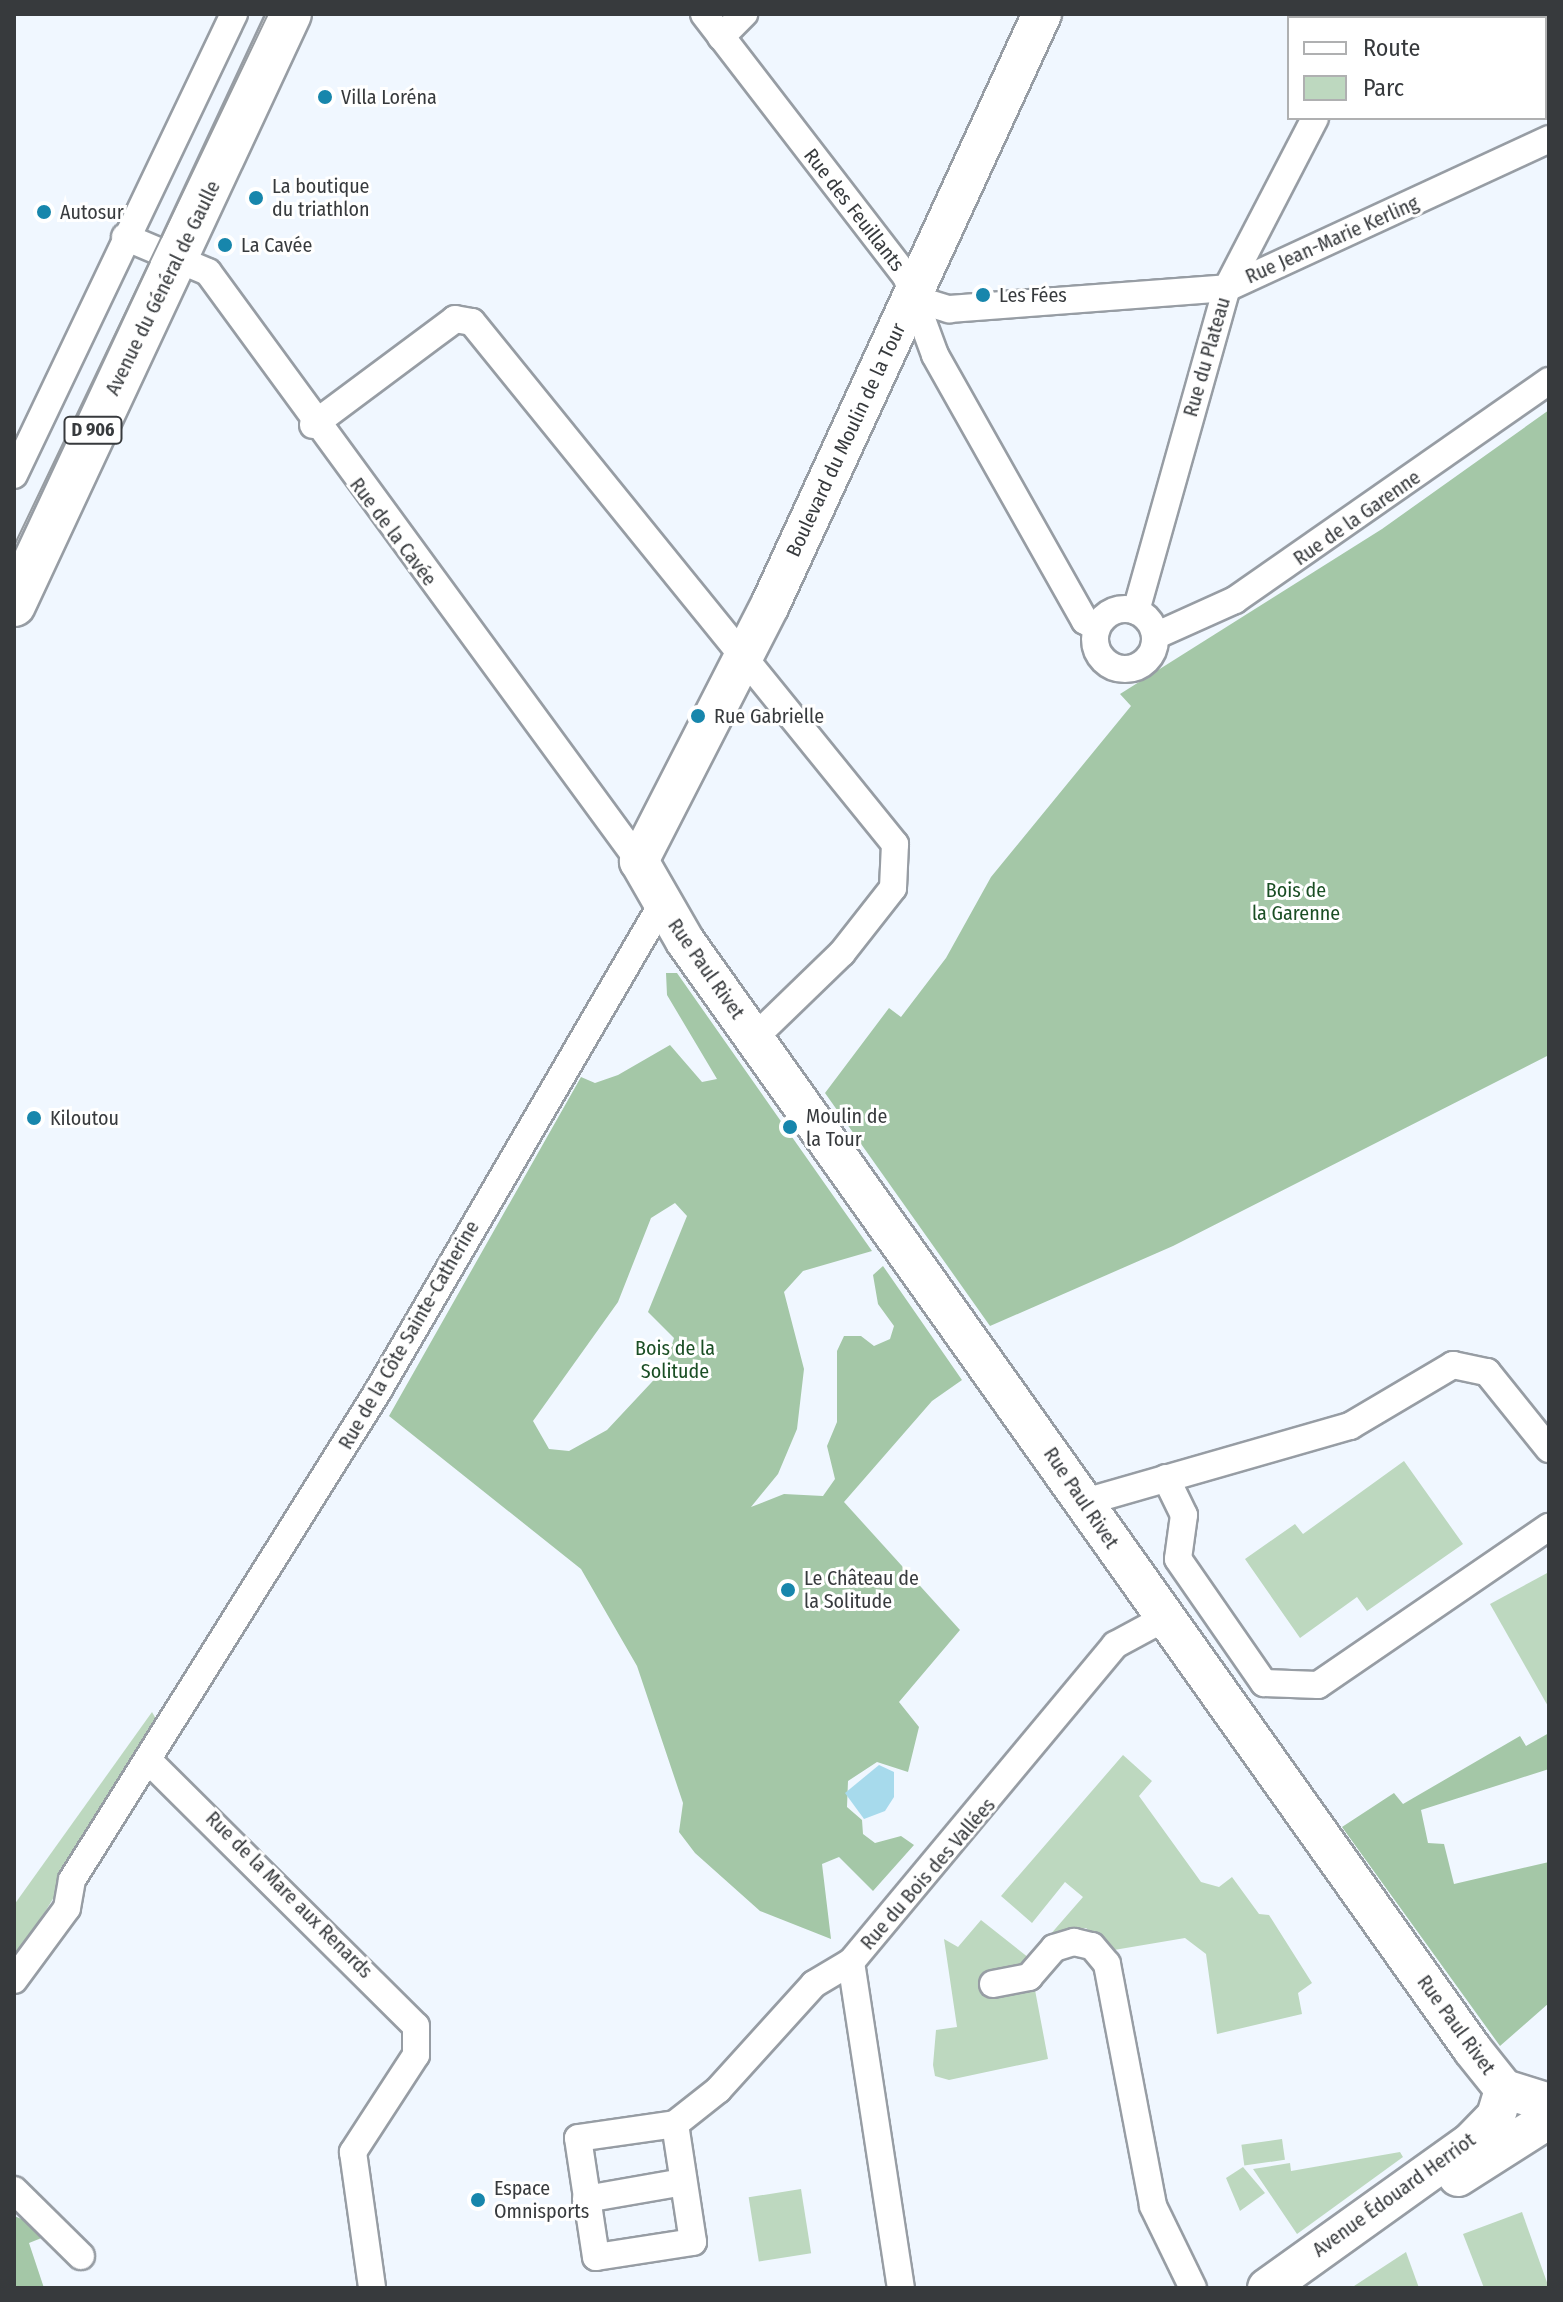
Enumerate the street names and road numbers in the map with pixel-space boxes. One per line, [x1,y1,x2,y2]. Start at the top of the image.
street label: Rue des Feuillants [799,144,909,276]
street label: Avenue du Général de Gaulle [101,177,225,399]
street label: Rue Jean-Marie Kerling [1242,191,1422,289]
street label: Rue du Plateau [1178,294,1236,420]
street label: Boulevard du Moulin de la Tour [781,319,911,561]
road number: D 906 [63,416,123,444]
street label: Rue de la Garenne [1289,465,1425,571]
street label: Rue de la Cavée [345,473,441,591]
street label: Rue Paul Rivet [663,914,749,1024]
street label: Rue de la Côte Sainte-Catherine [334,1216,484,1454]
street label: Rue Paul Rivet [1038,1443,1124,1553]
street label: Rue du Bois des Vallées [856,1793,1000,1955]
street label: Rue de la Mare aux Renards [201,1807,377,1983]
street label: Rue Paul Rivet [1412,1971,1500,2079]
street label: Avenue Édouard Herriot [1308,2128,1480,2262]

